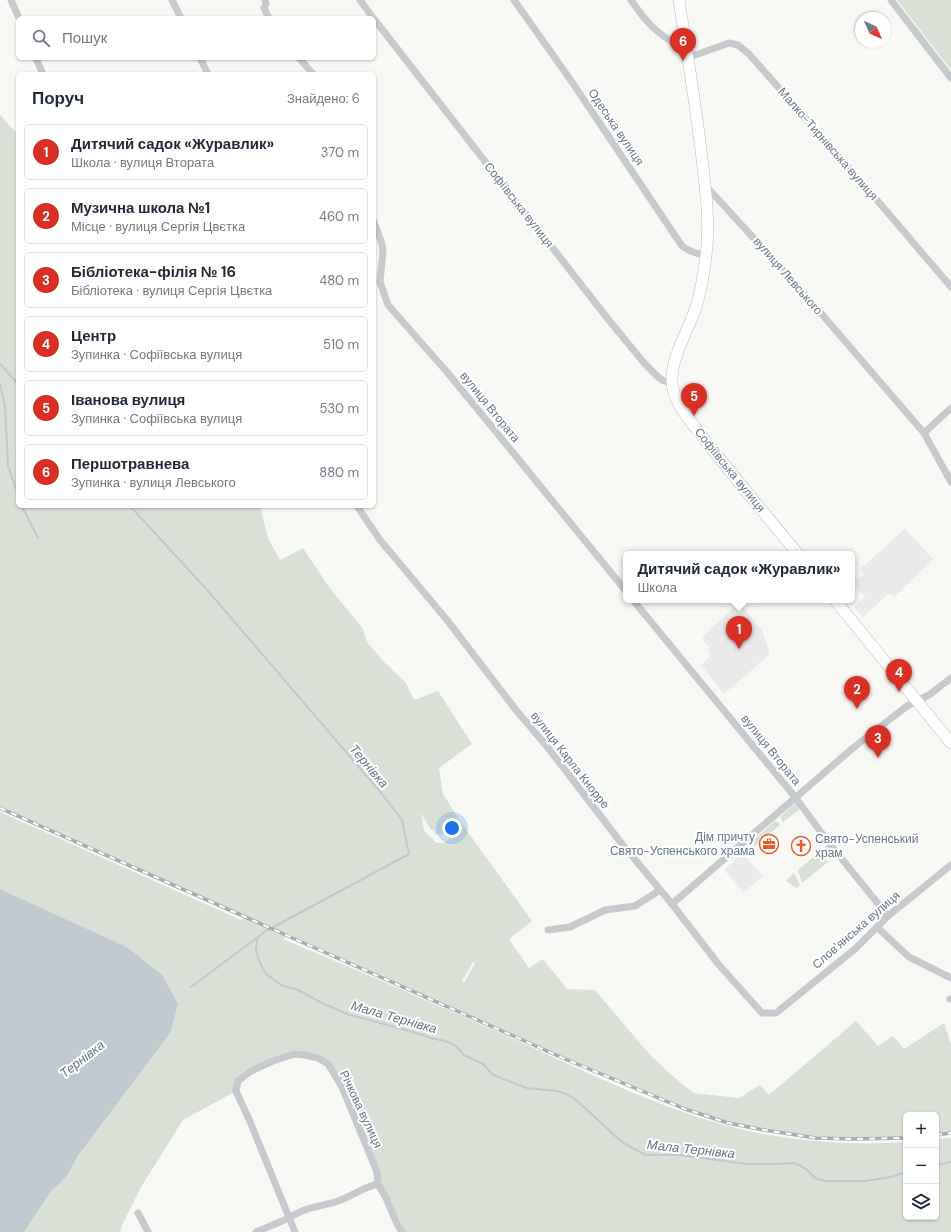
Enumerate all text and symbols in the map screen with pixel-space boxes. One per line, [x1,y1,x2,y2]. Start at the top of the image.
north arrow [855,12,891,48]
search box [16,16,376,60]
icon: search [30,27,52,49]
text: Пошук [62,28,107,48]
pin: 6 [670,28,696,61]
street label: Малко-Тирнівська вулиця [775,84,881,204]
street label: Одеська вулиця [584,86,648,168]
text: Поруч [32,87,84,109]
text: Знайдено: 6 [287,90,360,107]
text: Дитячий садок «Журавлик» [71,134,274,154]
text: 1 [44,144,48,161]
text: 370 m [321,144,359,161]
text: Школа · вулиця Втората [71,154,214,171]
street label: Софіївська вулиця [481,159,557,251]
text: Музична школа №1 [71,198,210,218]
text: 2 [42,208,50,225]
text: 460 m [319,208,359,225]
text: Місце · вулиця Сергія Цвєтка [71,218,245,235]
street label: вулиця Левського [750,234,826,318]
text: Бібліотека-філія № 16 [71,262,236,282]
text: 3 [42,272,50,289]
text: 480 m [319,272,359,289]
text: Бібліотека · вулиця Сергія Цвєтка [71,282,272,299]
text: Центр [71,326,116,346]
text: 4 [42,336,50,353]
text: 510 m [323,336,359,353]
text: Зупинка · Софіївська вулиця [71,346,242,363]
street label: вулиця Втората [456,368,524,446]
pin: 5 [681,383,707,416]
text: Іванова вулиця [71,390,185,410]
text: 5 [42,400,50,417]
text: 530 m [319,400,359,417]
text: Зупинка · Софіївська вулиця [71,410,242,427]
street label: Софіївська вулиця [691,425,769,515]
text: Першотравнева [71,454,189,474]
text: 6 [42,464,50,481]
text: 880 m [319,464,359,481]
text: Зупинка · вулиця Левського [71,474,236,491]
popup [623,551,855,603]
text: Дитячий садок «Журавлик» [637,559,841,579]
text: Школа [637,579,677,596]
pin: 1 [726,616,752,649]
pin: 4 [886,659,912,692]
pin: 2 [844,676,870,709]
street label: вулиця Карла Кнорре [527,708,613,812]
street label: вулиця Втората [737,711,805,789]
pin: 3 [865,725,891,758]
water label: Тернівка [346,741,392,791]
your location [442,818,462,838]
place label: Дім причту Свято-Успенського храма [610,829,755,859]
place label: Свято-Успенський храм [815,831,918,861]
office icon: Дім причту Свято-Успенського храма [758,833,780,855]
church icon: Свято-Успенський храм [790,835,812,857]
street label: Словʼянська вулиця [809,887,903,973]
water label: Мала Тернівка [349,997,439,1037]
water label: Тернівка [56,1036,108,1082]
street label: Річкова вулиця [336,1068,386,1150]
map controls [903,1112,939,1220]
button: + [903,1112,939,1148]
water label: Мала Тернівка [646,1136,736,1162]
button: − [903,1148,939,1184]
button: layers [903,1184,939,1220]

